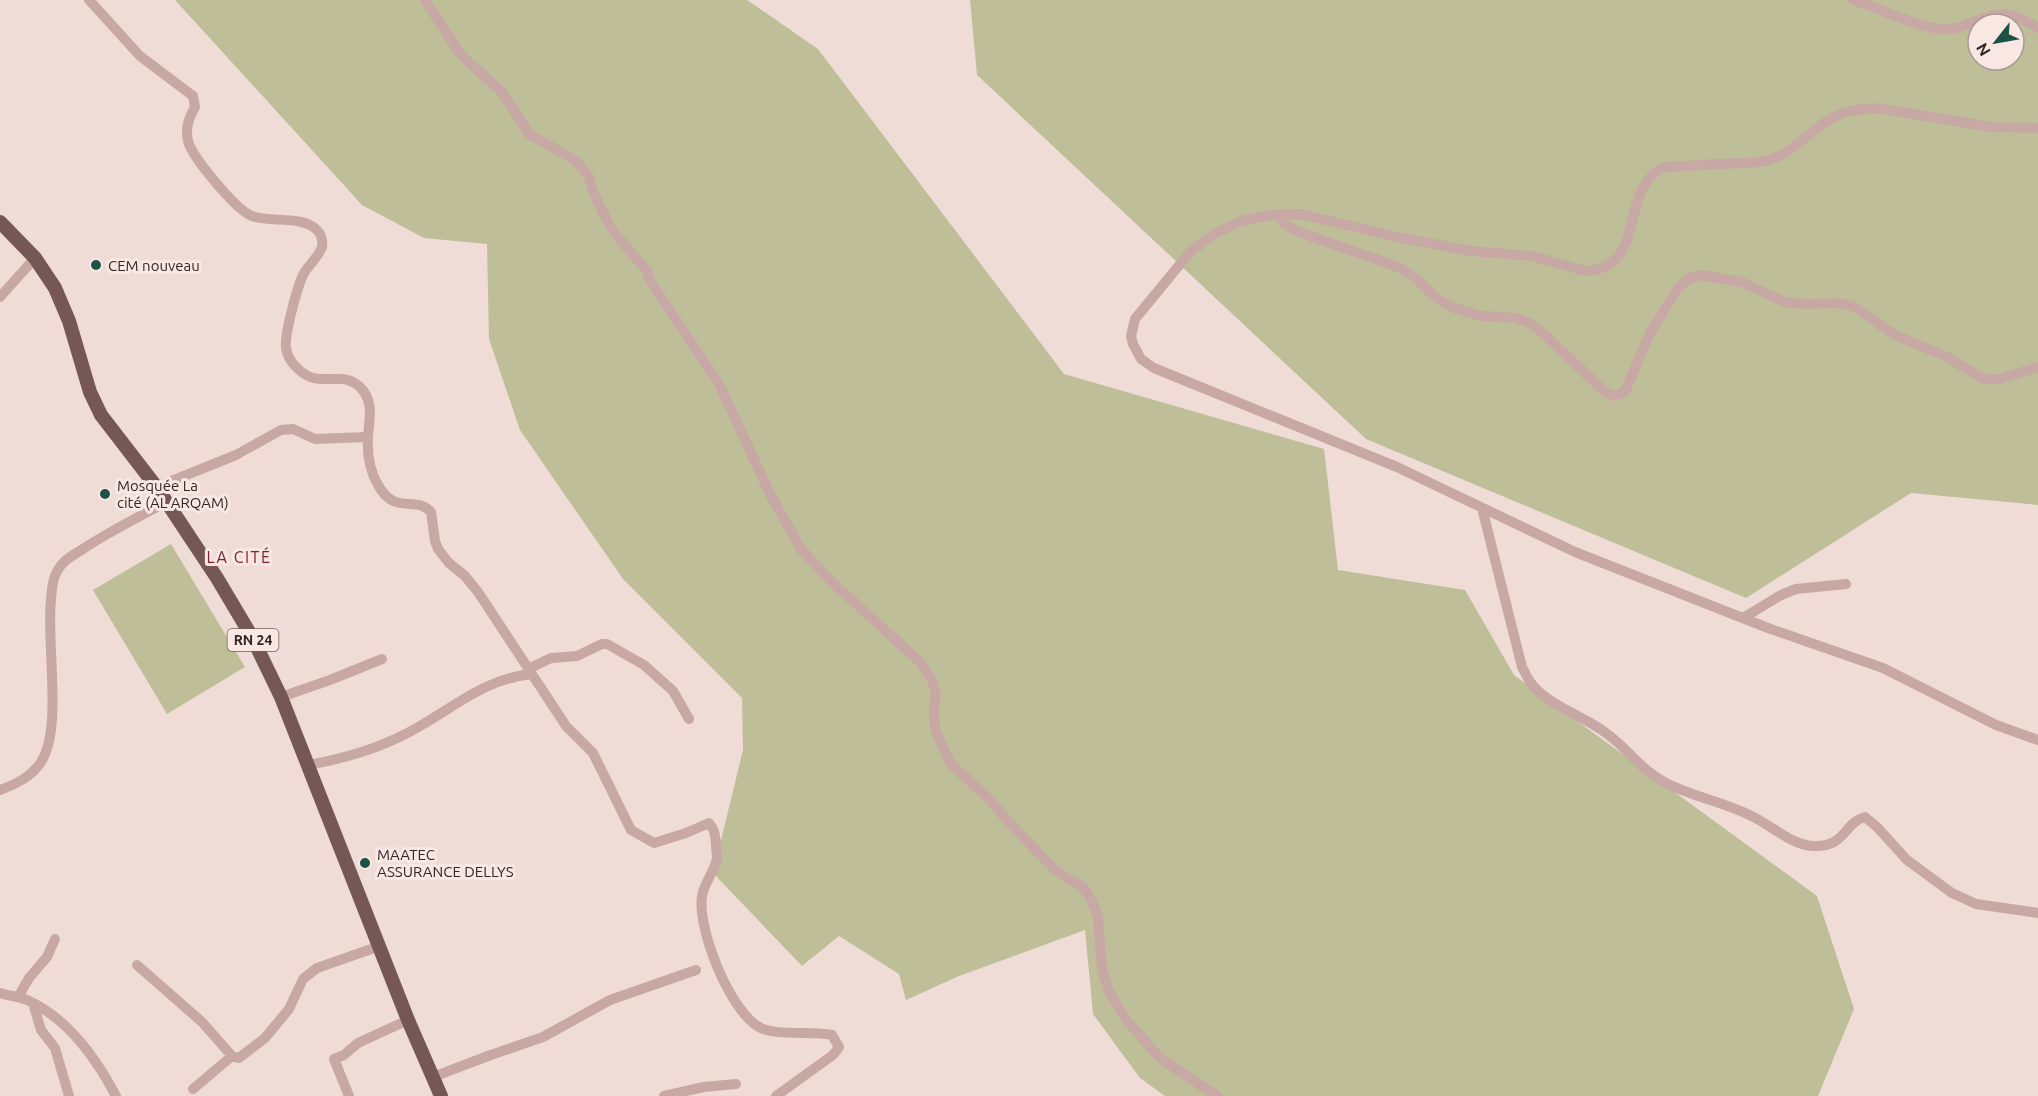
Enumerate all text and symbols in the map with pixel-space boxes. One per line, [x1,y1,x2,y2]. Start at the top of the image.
north arrow [1966,12,2026,72]
text: N [1972,40,1994,59]
place label: CEM nouveau [108,257,200,274]
marker: CEM nouveau [89,258,103,272]
place label: Mosquée La cité (AL ARQAM) [117,477,229,511]
marker: Mosquée La cité (AL ARQAM) [98,487,112,501]
district label: LA CITÉ [207,546,271,566]
road number: RN 24 [228,629,278,651]
place label: MAATEC ASSURANCE DELLYS [377,846,514,880]
marker: MAATEC ASSURANCE DELLYS [358,856,372,870]

